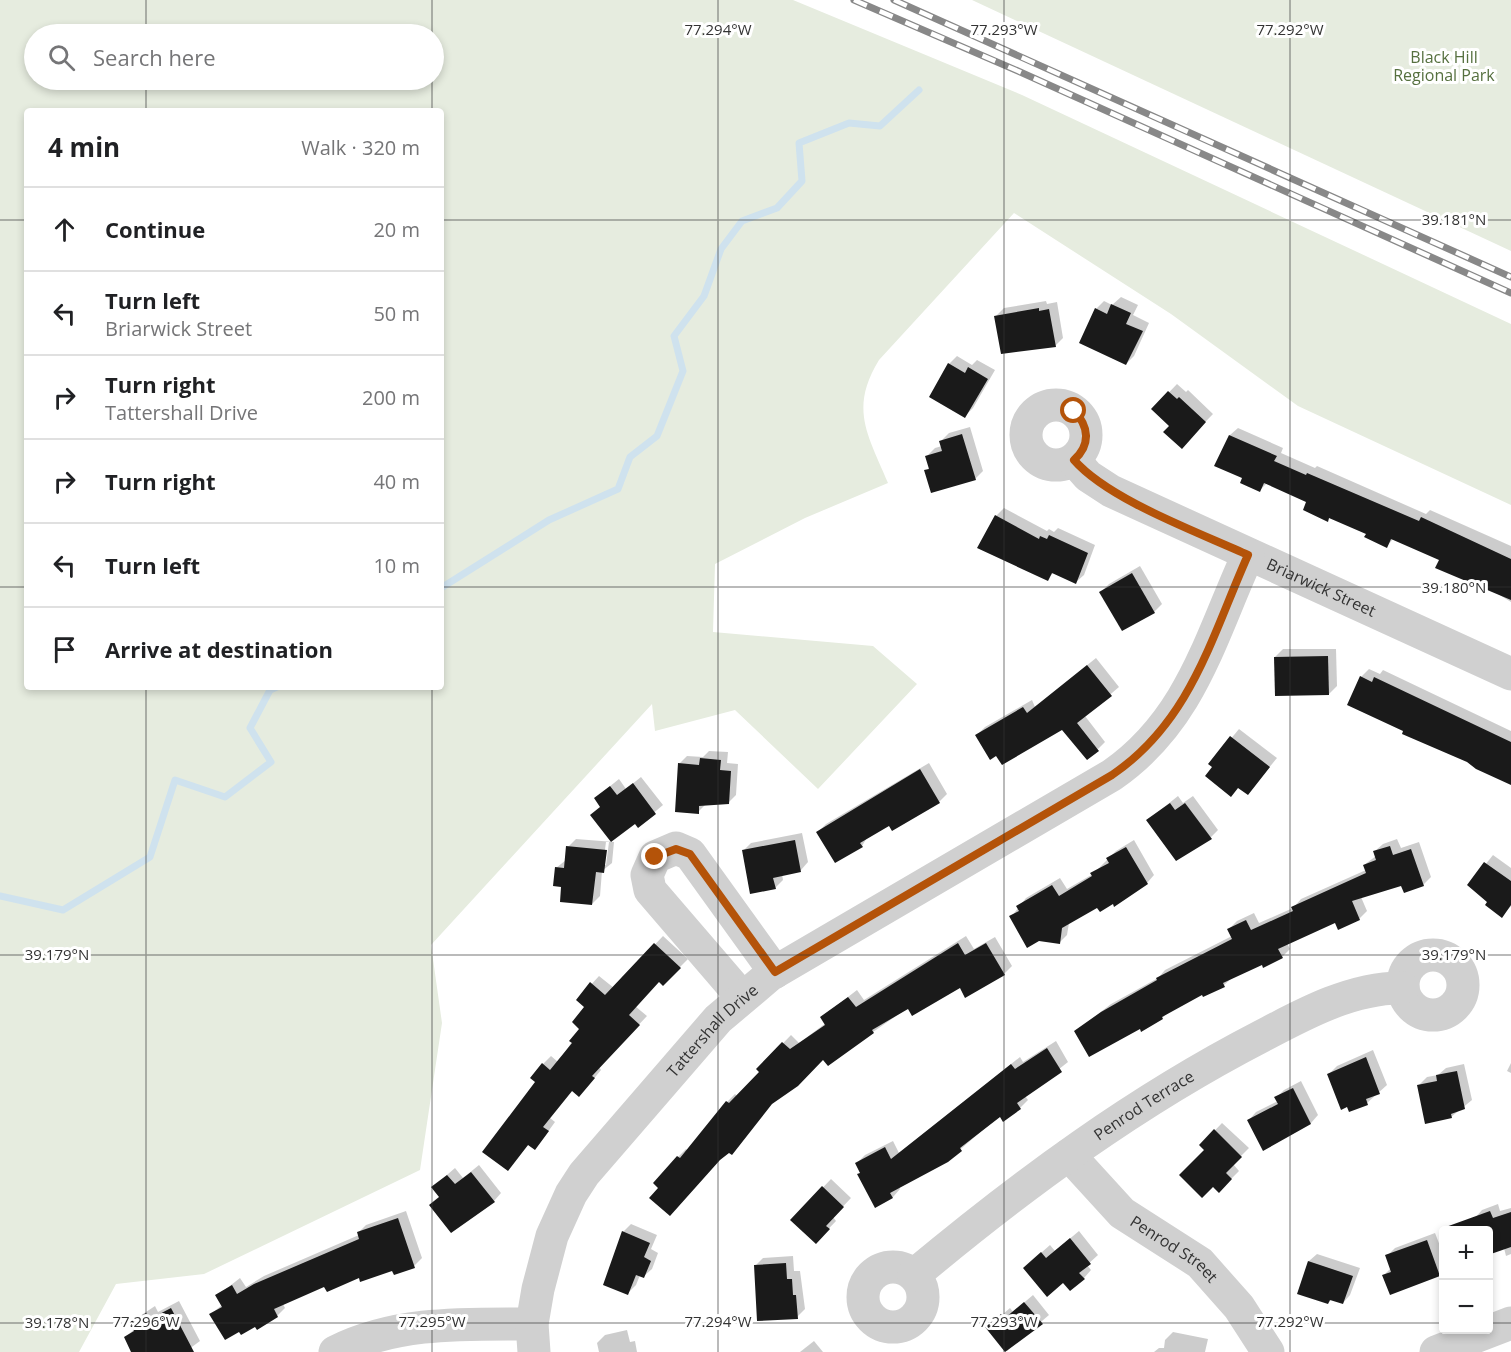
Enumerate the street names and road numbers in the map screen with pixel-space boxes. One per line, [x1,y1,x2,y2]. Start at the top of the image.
street label: Briarwick Street [1263,553,1380,622]
street label: Tattershall Drive [662,979,762,1082]
street label: Penrod Terrace [1089,1065,1198,1145]
street label: Penrod Street [1126,1210,1223,1287]

